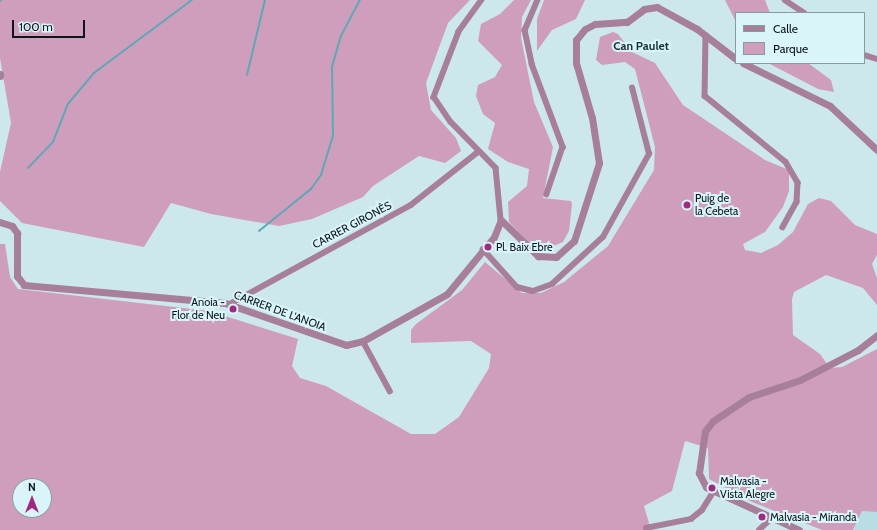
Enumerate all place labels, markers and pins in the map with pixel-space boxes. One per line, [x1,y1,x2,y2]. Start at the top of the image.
place label: Puig de la Cebeta [695,192,738,218]
marker: Puig de la Cebeta [682,200,692,210]
place label: Pl. Baix Ebre [496,240,553,254]
marker: Pl. Baix Ebre [483,242,493,252]
place label: Anoia - Flor de Neu [172,296,225,322]
marker: Anoia - Flor de Neu [228,304,238,314]
place label: Malvasia - Vista Alegre [720,475,775,501]
marker: Malvasia - Vista Alegre [707,483,717,493]
place label: Malvasia - Miranda [770,510,856,524]
marker: Malvasia - Miranda [757,512,767,522]

